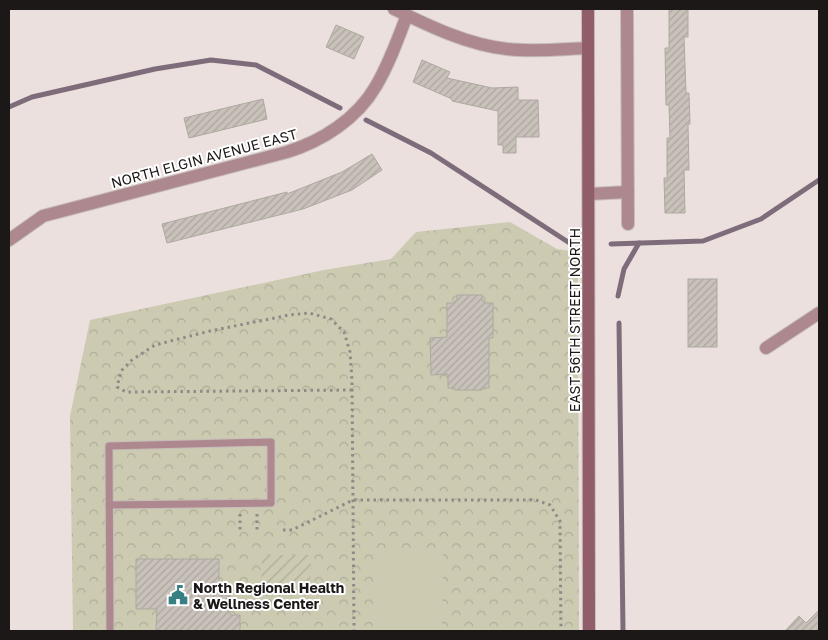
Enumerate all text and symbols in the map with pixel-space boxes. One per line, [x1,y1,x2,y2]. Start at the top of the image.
street label: NORTH ELGIN AVENUE EAST [109,125,299,191]
street label: EAST 56TH STREET NORTH [566,228,583,412]
place label: North Regional Health & Wellness Center [193,579,344,612]
public building icon: North Regional Health & Wellness Center [167,584,189,606]

